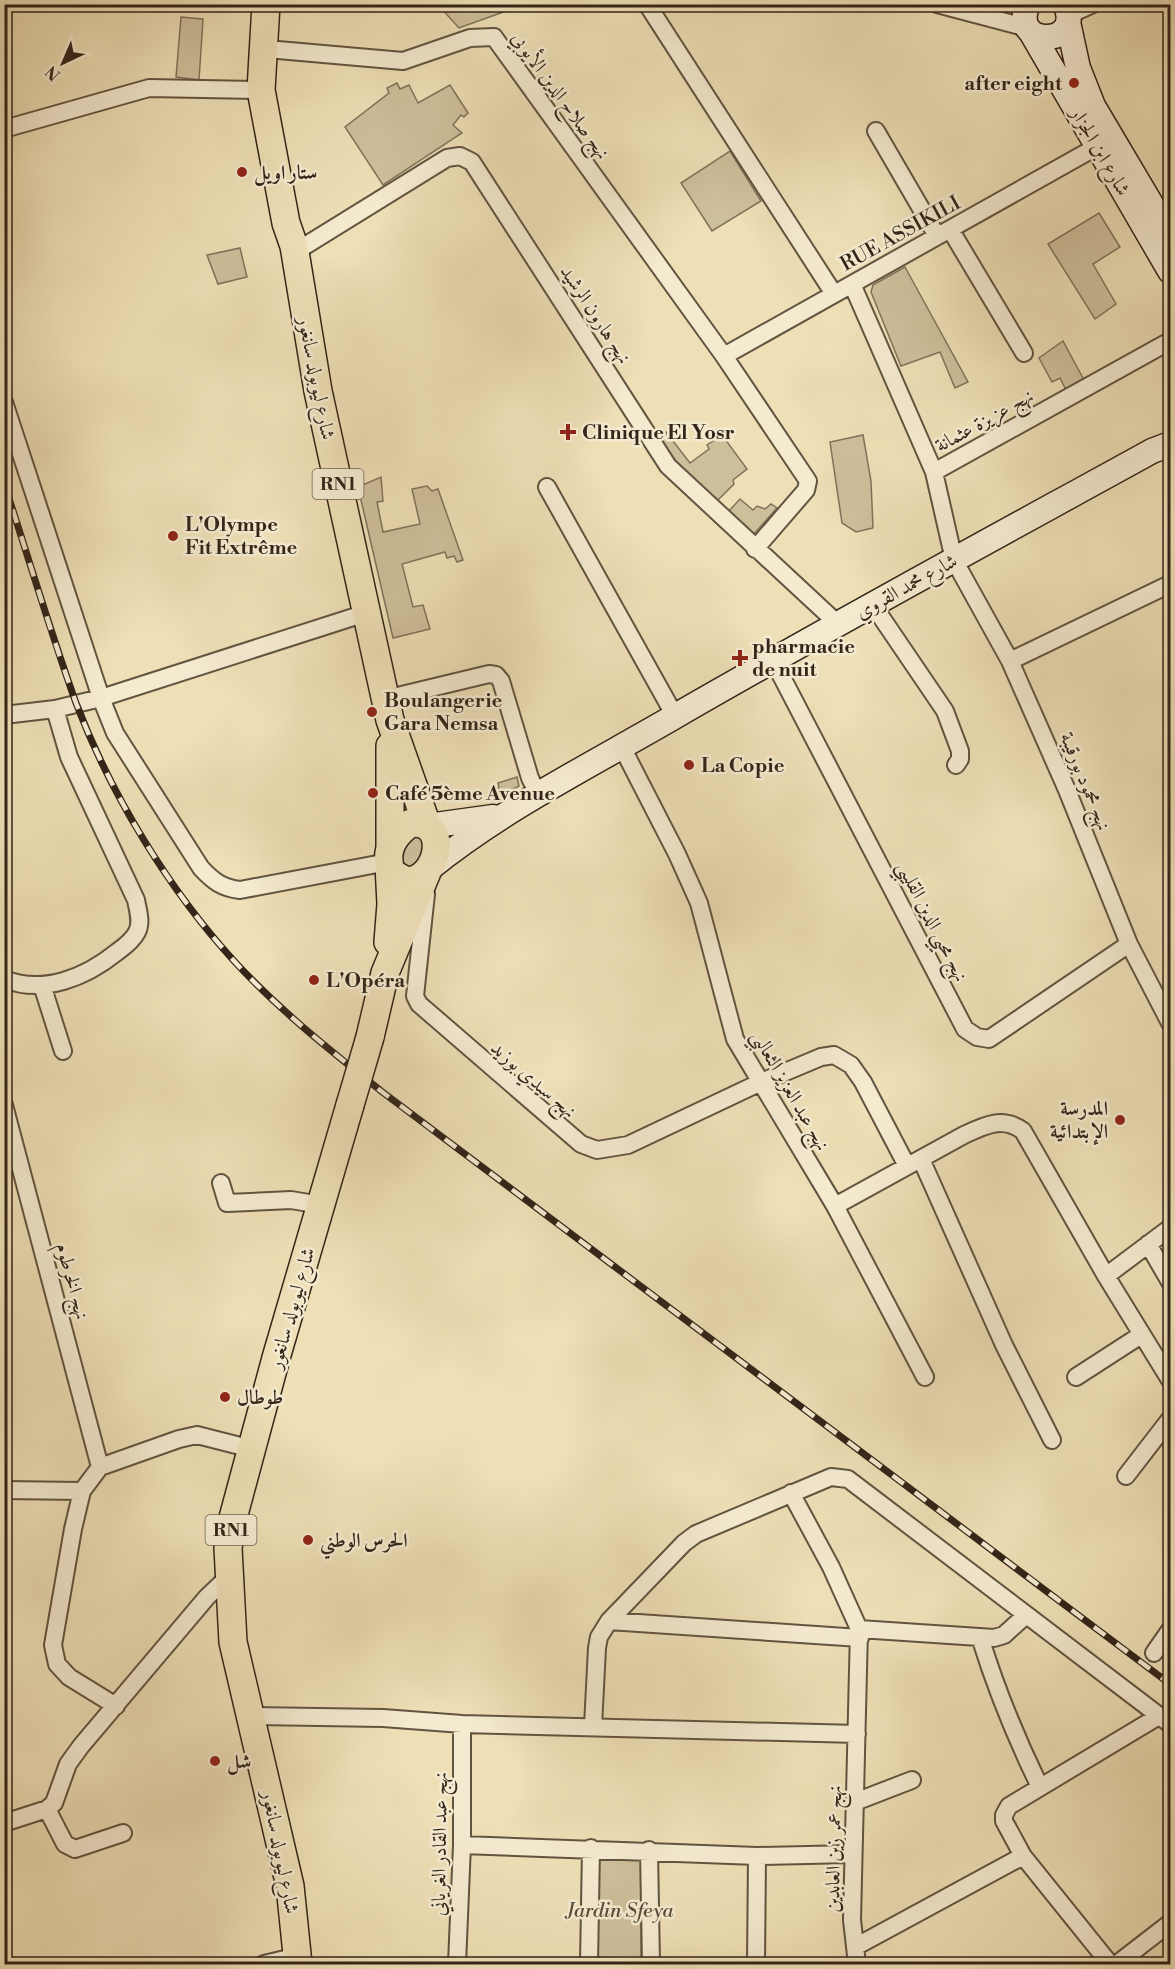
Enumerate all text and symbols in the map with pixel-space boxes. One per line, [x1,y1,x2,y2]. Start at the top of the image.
street label: نهج صلاح الدين الأيوبي [502,25,618,167]
north arrow [33,33,93,93]
text: N [42,61,65,85]
place label: after eight [964,72,1063,97]
marker: after eight [1067,76,1081,90]
street label: شارع ابن الجزار [1060,101,1135,203]
place label: ستار اويل [254,161,317,186]
marker: ستار اويل [235,165,249,179]
street label: RUE ASSIKILI [836,191,966,278]
street label: نهج هارون الرشيد [550,261,636,371]
street label: شارع ليوبولد سانغور [287,313,340,443]
street label: نهج عزيزة عثمانة [931,384,1040,462]
place label: Clinique El Yosr [582,421,735,446]
marker: Clinique El Yosr [559,423,577,441]
road number: RN1 [312,469,364,499]
place label: L'Olympe Fit Extrême [185,513,298,561]
marker: L'Olympe Fit Extrême [166,529,180,543]
street label: شارع محمد القروي [851,549,964,629]
place label: pharmacie de nuit [752,635,855,683]
marker: pharmacie de nuit [733,651,747,665]
place label: Boulangerie Gara Nemsa [384,689,503,737]
marker: Boulangerie Gara Nemsa [365,705,379,719]
street label: نهج محمود بورقيبة [1050,729,1116,836]
place label: La Copie [701,754,785,779]
marker: La Copie [682,758,696,772]
place label: Café 5ème Avenue [385,782,555,807]
marker: Café 5ème Avenue [366,786,380,800]
street label: نهج محيي الدين القليبي [886,857,973,989]
place label: L'Opéra [326,969,405,994]
marker: L'Opéra [307,973,321,987]
street label: نهج عبد العزيز الثعالبي [741,1026,834,1158]
street label: نهج سيدي بوزيد [482,1036,581,1127]
place label: المدرسة الإبتدائية [1050,1097,1108,1146]
marker: المدرسة الإبتدائية [1113,1113,1127,1127]
street label: نهج الخرطوم [45,1240,94,1324]
street label: شارع ليوبولد سانغور [263,1245,326,1375]
place label: طوطال [237,1386,283,1411]
marker: طوطال [218,1390,232,1404]
road number: RN1 [206,1515,256,1545]
place label: الحرس الوطني [320,1529,408,1560]
marker: الحرس الوطني [301,1533,315,1547]
place label: شل [227,1750,251,1775]
marker: شل [208,1754,222,1768]
street label: نهج عبد القادر الغرياني [427,1772,458,1916]
street label: نهج عمر زين العابدين [821,1785,852,1913]
street label: شارع ليوبولد سانغور [251,1787,304,1917]
park label: Jardin Sfeya [565,1899,674,1924]

